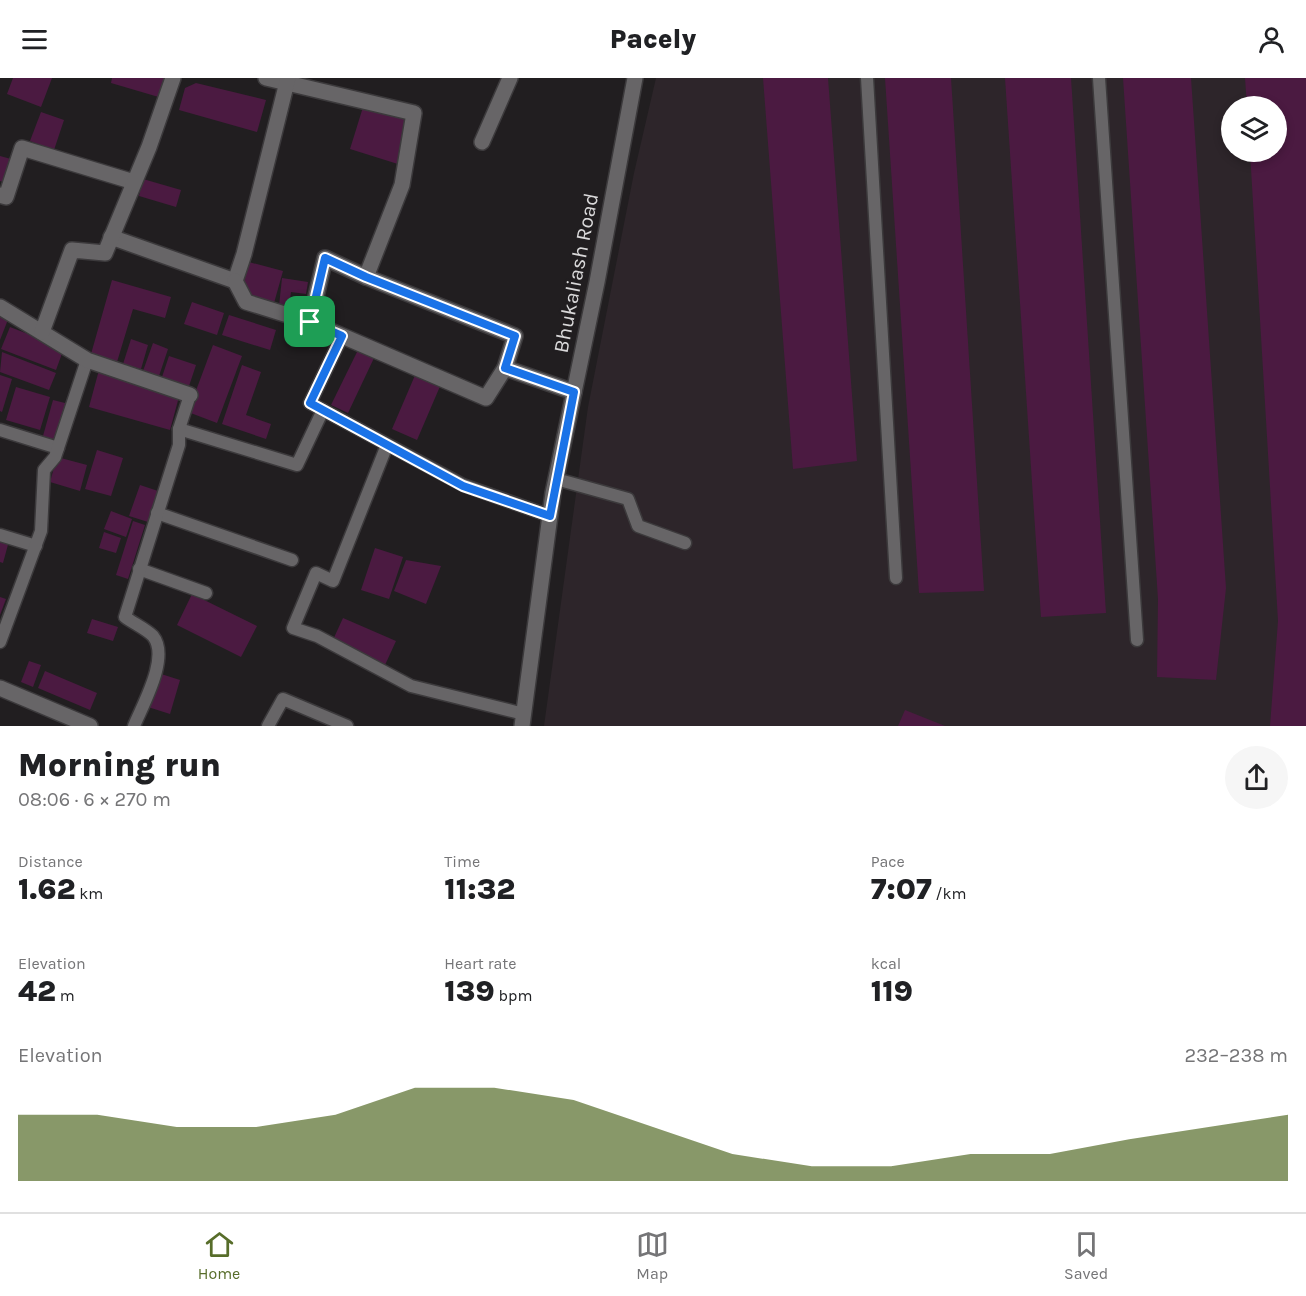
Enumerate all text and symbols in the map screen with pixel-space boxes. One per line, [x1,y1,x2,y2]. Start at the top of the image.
icon: menu [18,23,51,56]
text: Pacely [610,23,696,55]
icon: person [1255,23,1288,56]
map controls [1221,96,1287,162]
button: layers [1221,96,1287,162]
street label: Bhukaliash Road [549,191,603,355]
pin [284,296,335,347]
icon: arrive [293,305,326,338]
text: Morning run [18,746,221,784]
button: share [1225,746,1288,809]
text: 08:06 · 6 × 270 m [18,788,171,811]
text: Distance [18,852,83,871]
text: Time [444,852,480,871]
text: Pace [871,852,905,871]
text: 1.62 [18,871,75,907]
text: 11:32 [444,871,515,907]
text: 7:07 [871,871,932,907]
text: km [75,884,103,903]
text: /km [932,884,967,903]
text: Elevation [18,954,86,973]
text: Heart rate [444,954,516,973]
text: kcal [871,954,901,973]
text: 42 [18,973,56,1009]
text: 139 [444,973,495,1009]
text: 119 [871,973,913,1009]
text: m [56,986,75,1005]
text: bpm [495,986,532,1005]
text: Elevation [18,1044,103,1067]
text: 232–238 m [1184,1044,1288,1067]
tab: Home [198,1228,240,1283]
tab: Map [636,1228,669,1283]
tab: Saved [1064,1228,1108,1283]

